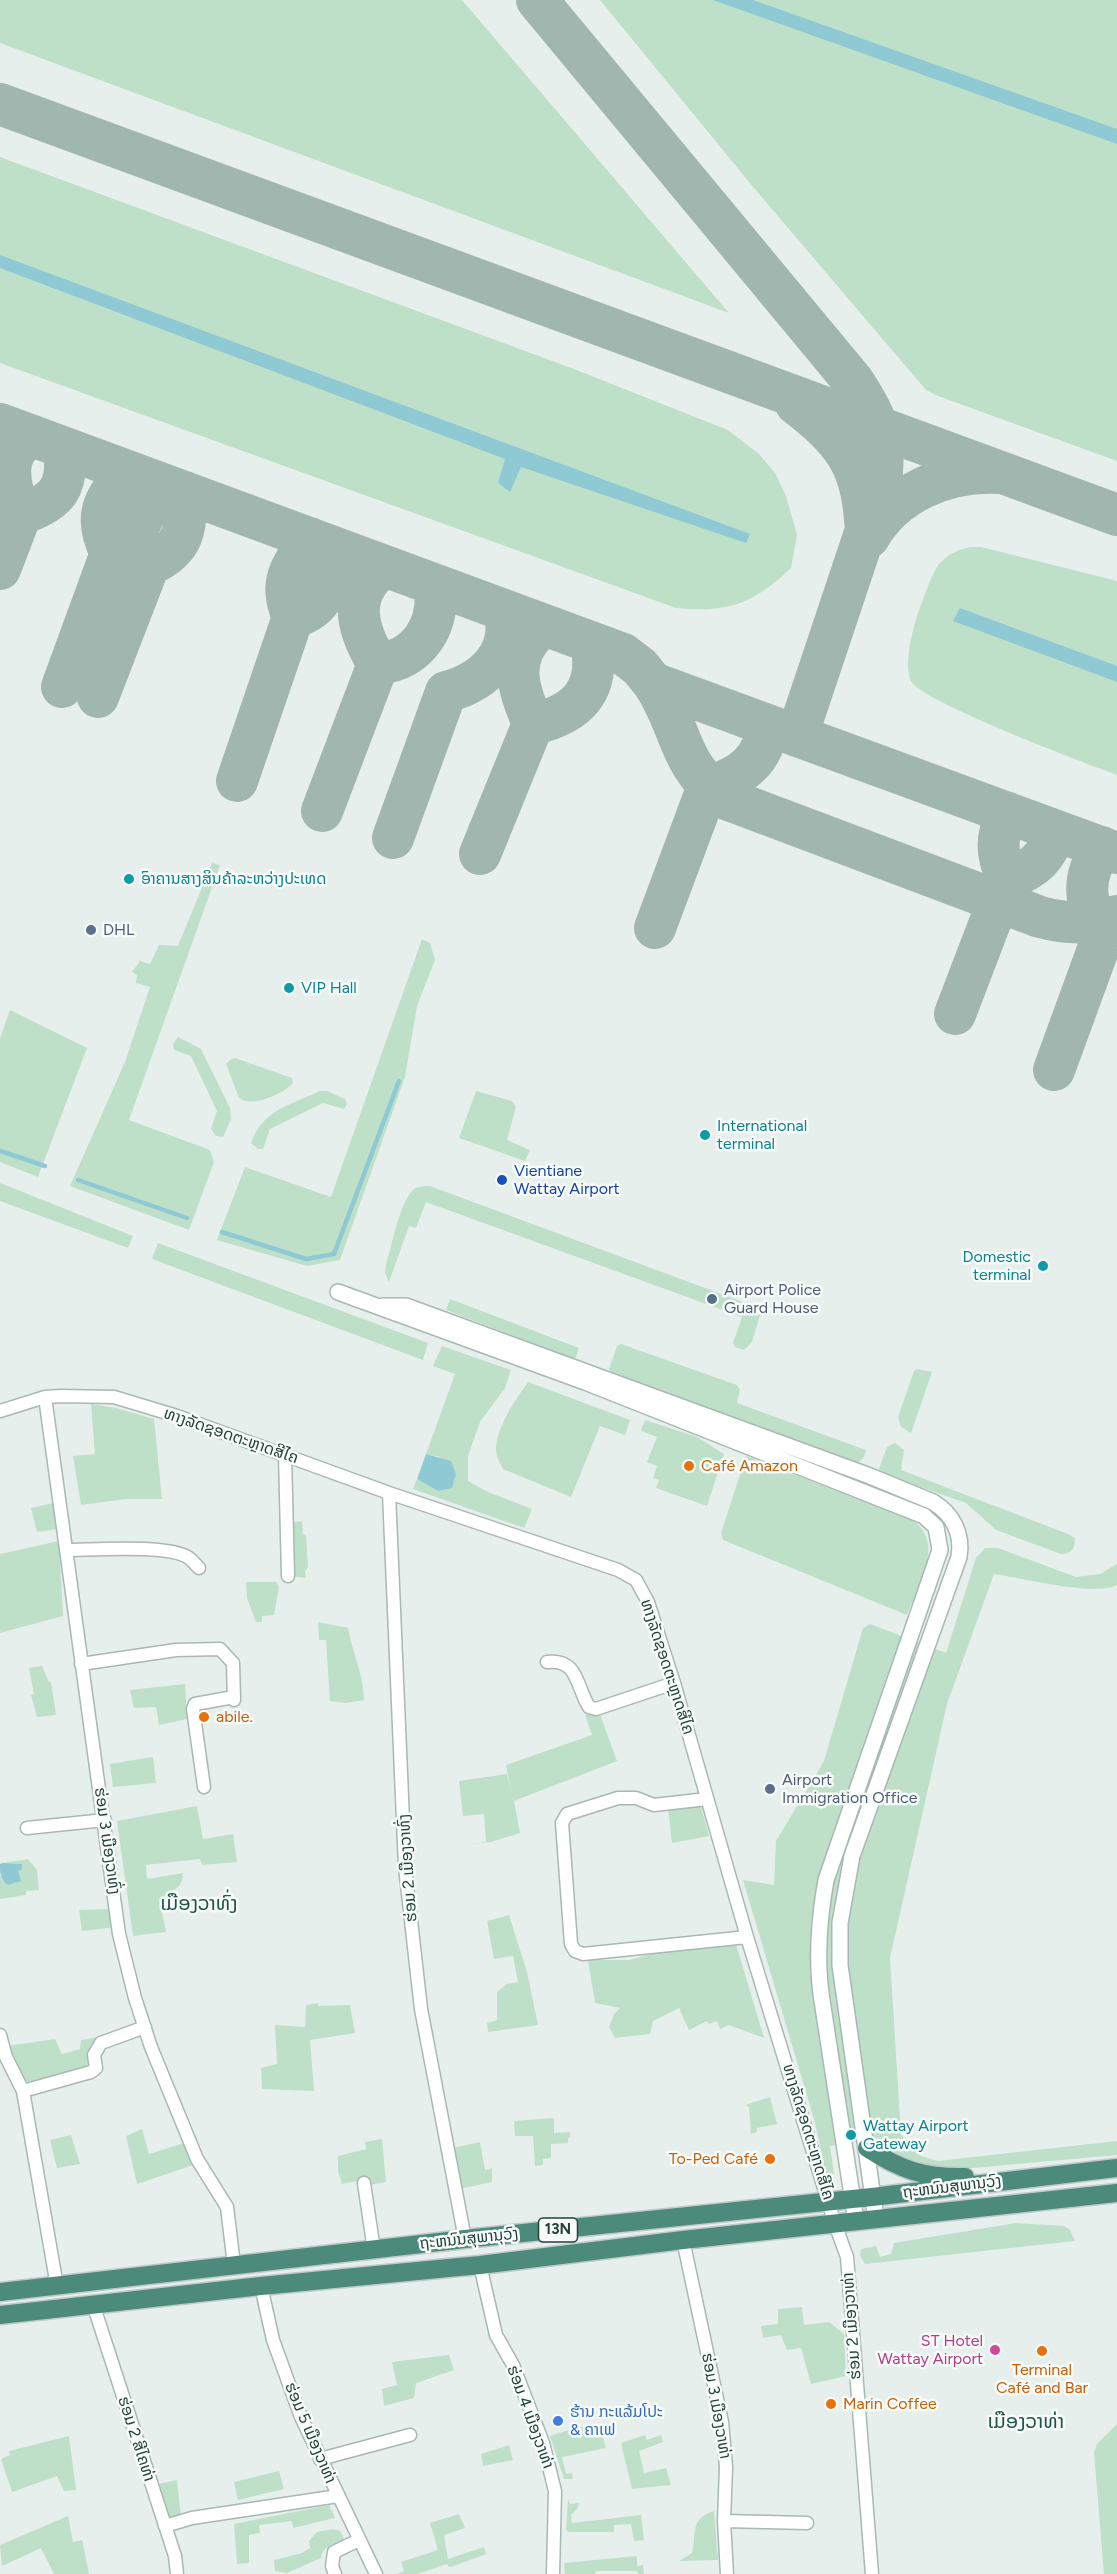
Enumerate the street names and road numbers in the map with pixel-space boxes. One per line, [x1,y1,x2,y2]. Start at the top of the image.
street label: ທາງລັດຊອດຕະຫຼາດສີໄຄ [161,1404,301,1468]
street label: ທາງລັດຊອດຕະຫຼາດສີໄຄ [636,1597,698,1737]
street label: ຮ່ອມ 3 ເມືອງວາທົ່ງ [90,1786,124,1896]
street label: ຮ່ອມ 2 ເມືອງວາທົ່ງ [395,1813,421,1923]
street label: ທາງລັດຊອດຕະຫຼາດສີໄຄ [778,2062,838,2202]
street label: ຖະຫນົນສຸພານຸວົງ [902,2171,1002,2203]
road number: 13N [538,2218,578,2242]
street label: ຖະຫນົນສຸພານຸວົງ [419,2224,519,2254]
street label: ຮ່ອມ 2 ເມືອງວາທ່າ [839,2272,865,2380]
street label: ຮ່ອມ 3 ເມືອງວາທ່າ [697,2352,735,2460]
street label: ຮ່ອມ 4 ເມືອງວາທ່າ [502,2363,558,2471]
street label: ຮ່ອມ 5 ເມືອງວາທ່າ [280,2380,340,2486]
street label: ຮ່ອມ 2 ສີໄຄທ່າ [113,2394,159,2484]

